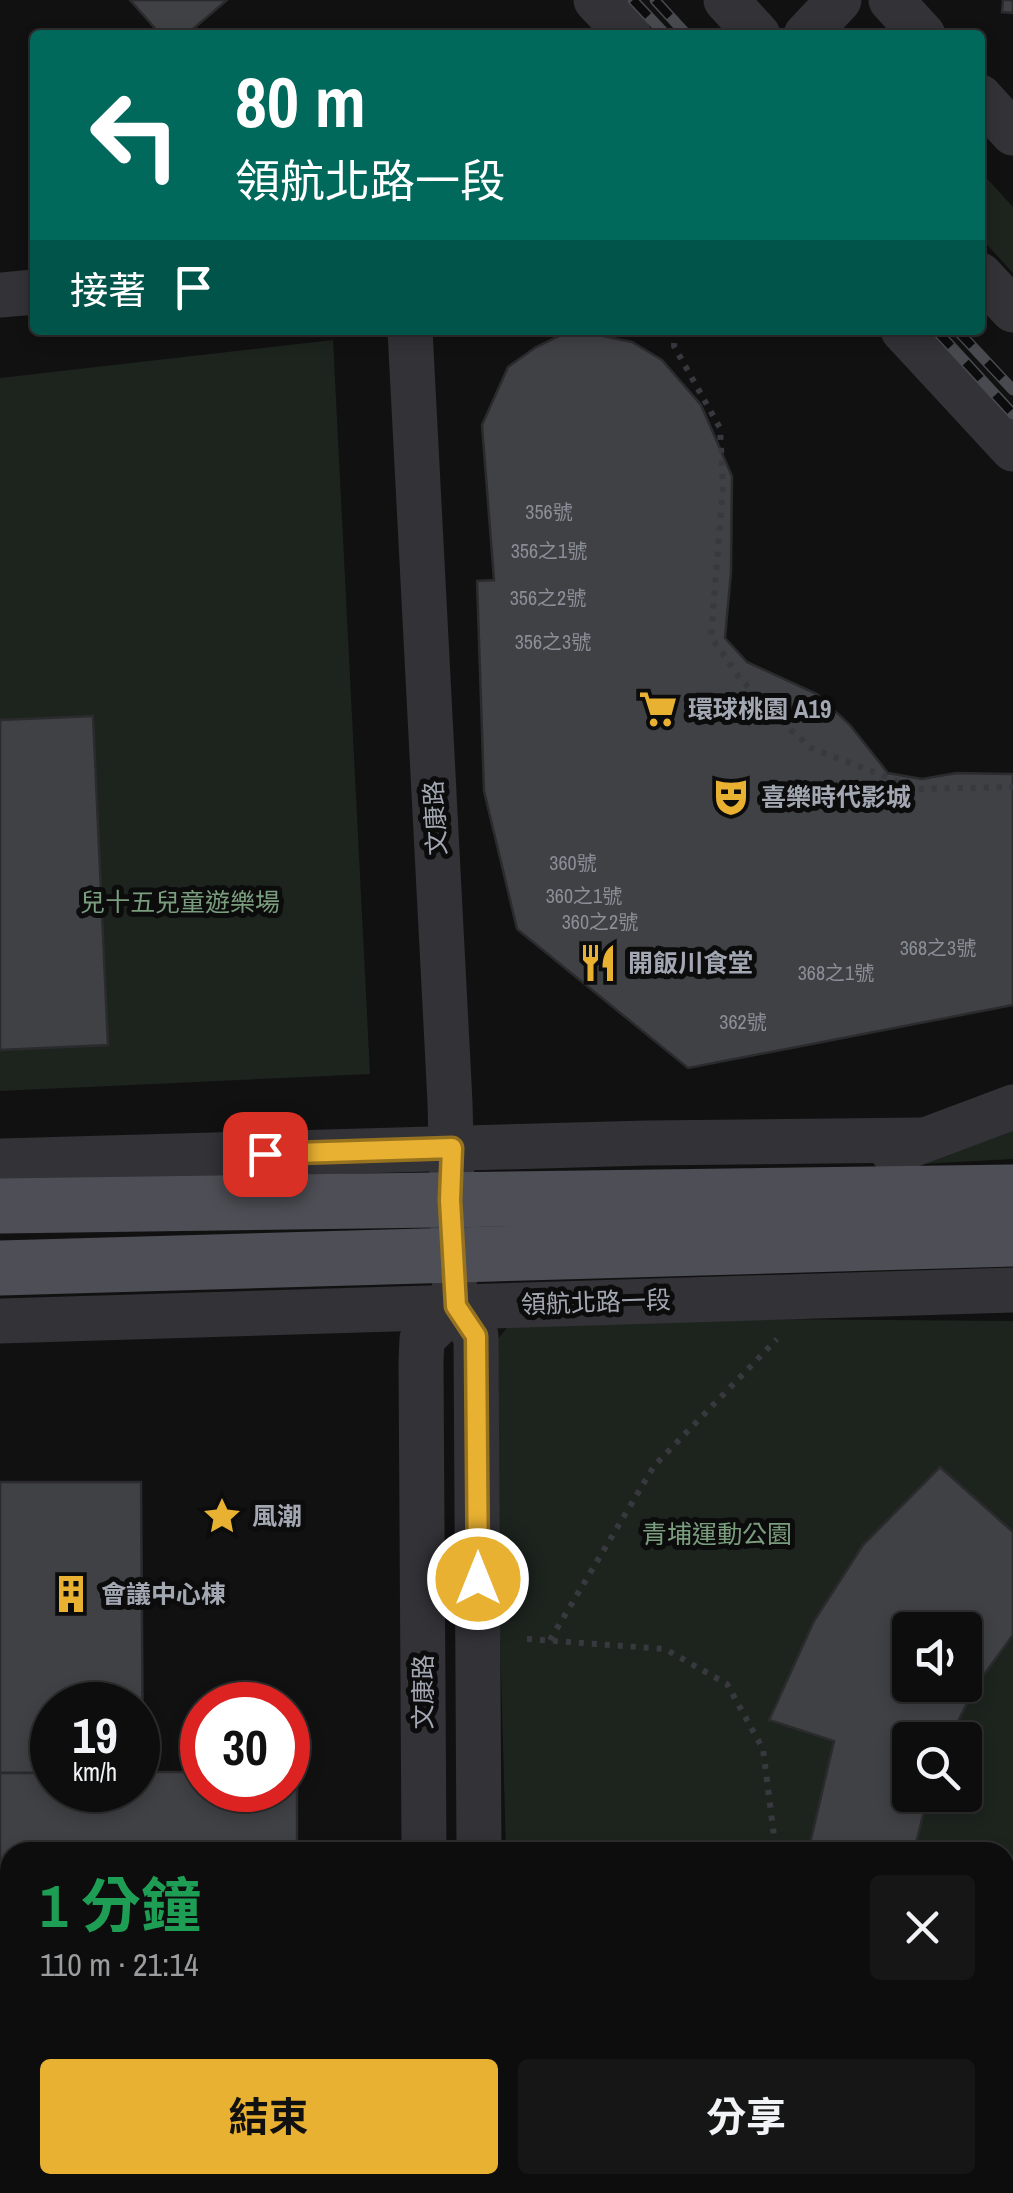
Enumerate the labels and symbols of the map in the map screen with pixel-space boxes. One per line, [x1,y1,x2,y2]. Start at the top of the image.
house number: 356號 [525,498,573,525]
house number: 356之1號 [511,537,587,564]
house number: 356之2號 [510,584,586,611]
house number: 356之3號 [515,628,591,655]
supermarket icon: 環球桃園 A19 [637,688,679,730]
place label: 環球桃園 A19 [688,692,831,726]
theatre icon: 喜樂時代影城 [710,776,752,818]
street label: 文康路 [416,780,454,856]
place label: 喜樂時代影城 [761,780,911,814]
house number: 360號 [549,849,597,876]
house number: 360之1號 [546,882,622,909]
park label: 兒十五兒童遊樂場 [80,885,280,919]
house number: 360之2號 [562,908,638,935]
house number: 368之3號 [900,934,976,961]
restaurant icon: 開飯川食堂 [577,942,619,984]
place label: 開飯川食堂 [628,946,753,980]
house number: 368之1號 [798,959,874,986]
house number: 362號 [719,1008,767,1035]
pin [223,1112,308,1197]
street label: 領航北路一段 [520,1282,672,1322]
place icon: 風潮 [201,1495,243,1537]
place label: 風潮 [252,1499,302,1533]
park label: 青埔運動公園 [642,1517,792,1551]
position arrow [426,1527,530,1631]
building icon: 會議中心棟 [50,1573,92,1615]
place label: 會議中心棟 [101,1577,226,1611]
street label: 文康路 [406,1654,440,1730]
speed limit sign: 30 [180,1682,310,1812]

